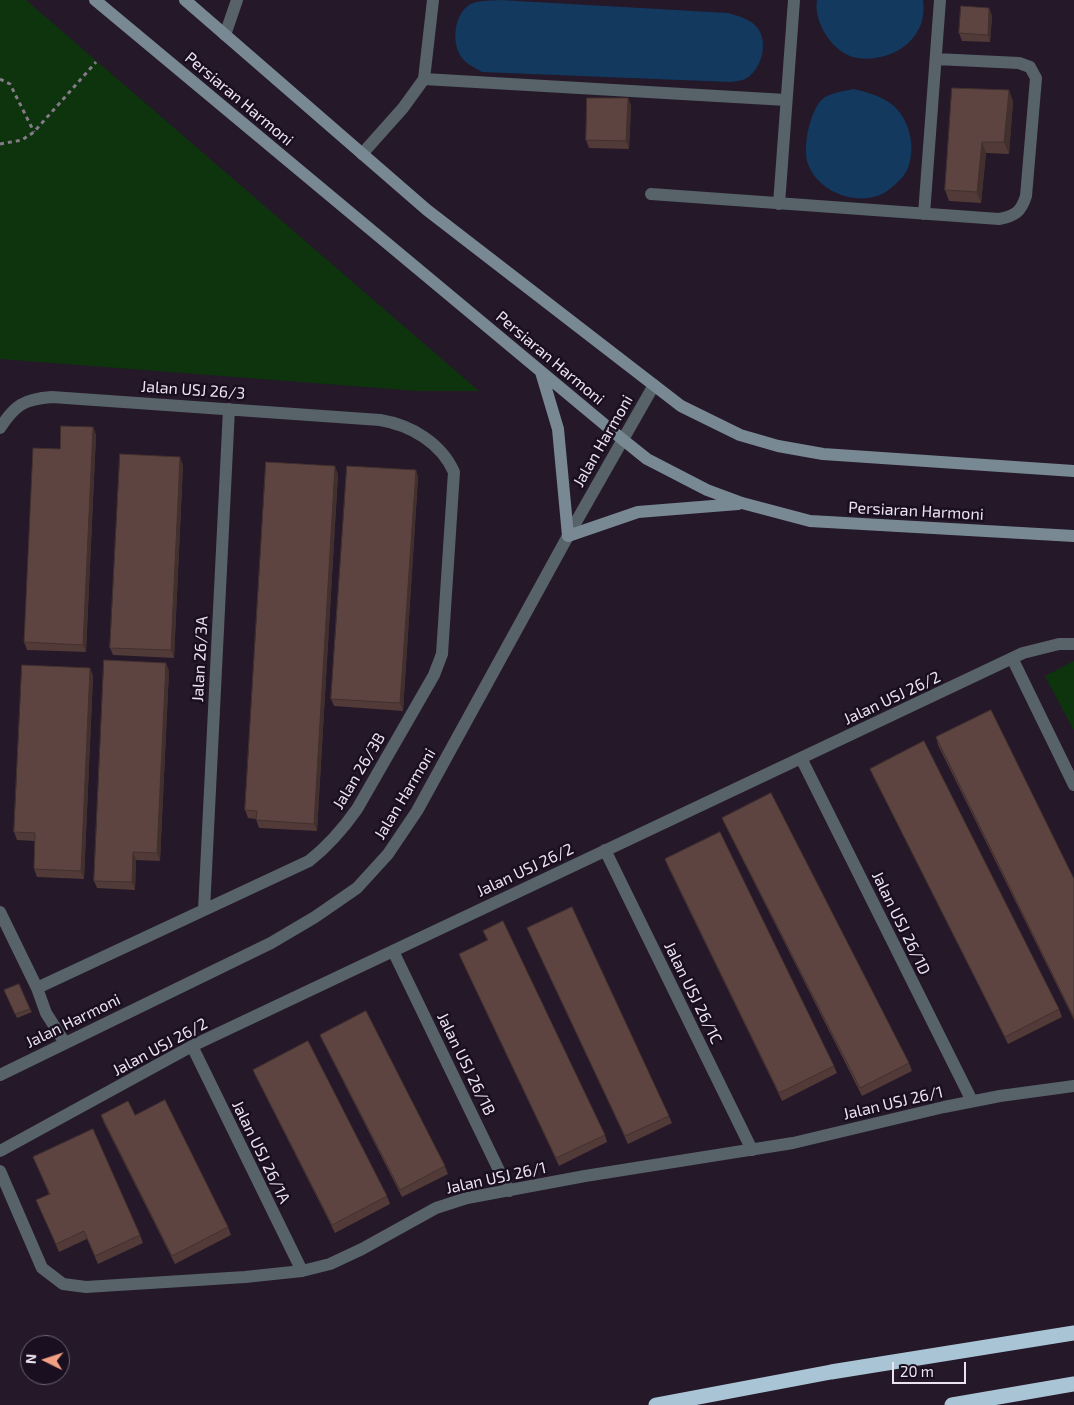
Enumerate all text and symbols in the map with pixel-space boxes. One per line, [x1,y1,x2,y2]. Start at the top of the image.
street label: Persiaran Harmoni [181,48,297,150]
street label: Persiaran Harmoni [492,307,608,409]
street label: Jalan USJ 26/3 [140,377,246,403]
street label: Jalan Harmoni [569,392,637,490]
street label: Persiaran Harmoni [848,498,984,524]
street label: Jalan 26/3A [188,616,212,702]
street label: Jalan USJ 26/2 [841,667,943,729]
street label: Jalan 26/3B [329,729,389,813]
street label: Jalan Harmoni [370,745,440,843]
street label: Jalan USJ 26/2 [474,839,576,901]
street label: Jalan USJ 26/1D [868,868,934,978]
street label: Jalan USJ 26/1C [660,939,726,1047]
street label: Jalan Harmoni [23,990,123,1052]
street label: Jalan USJ 26/1B [433,1009,499,1119]
street label: Jalan USJ 26/2 [109,1014,211,1080]
street label: Jalan USJ 26/1 [841,1082,945,1124]
street label: Jalan USJ 26/1A [228,1097,294,1207]
street label: Jalan USJ 26/1 [444,1158,548,1198]
north arrow [20,1335,70,1385]
scale bar [894,1352,968,1384]
text: N [22,1353,39,1365]
text: 20 m [900,1362,934,1380]

